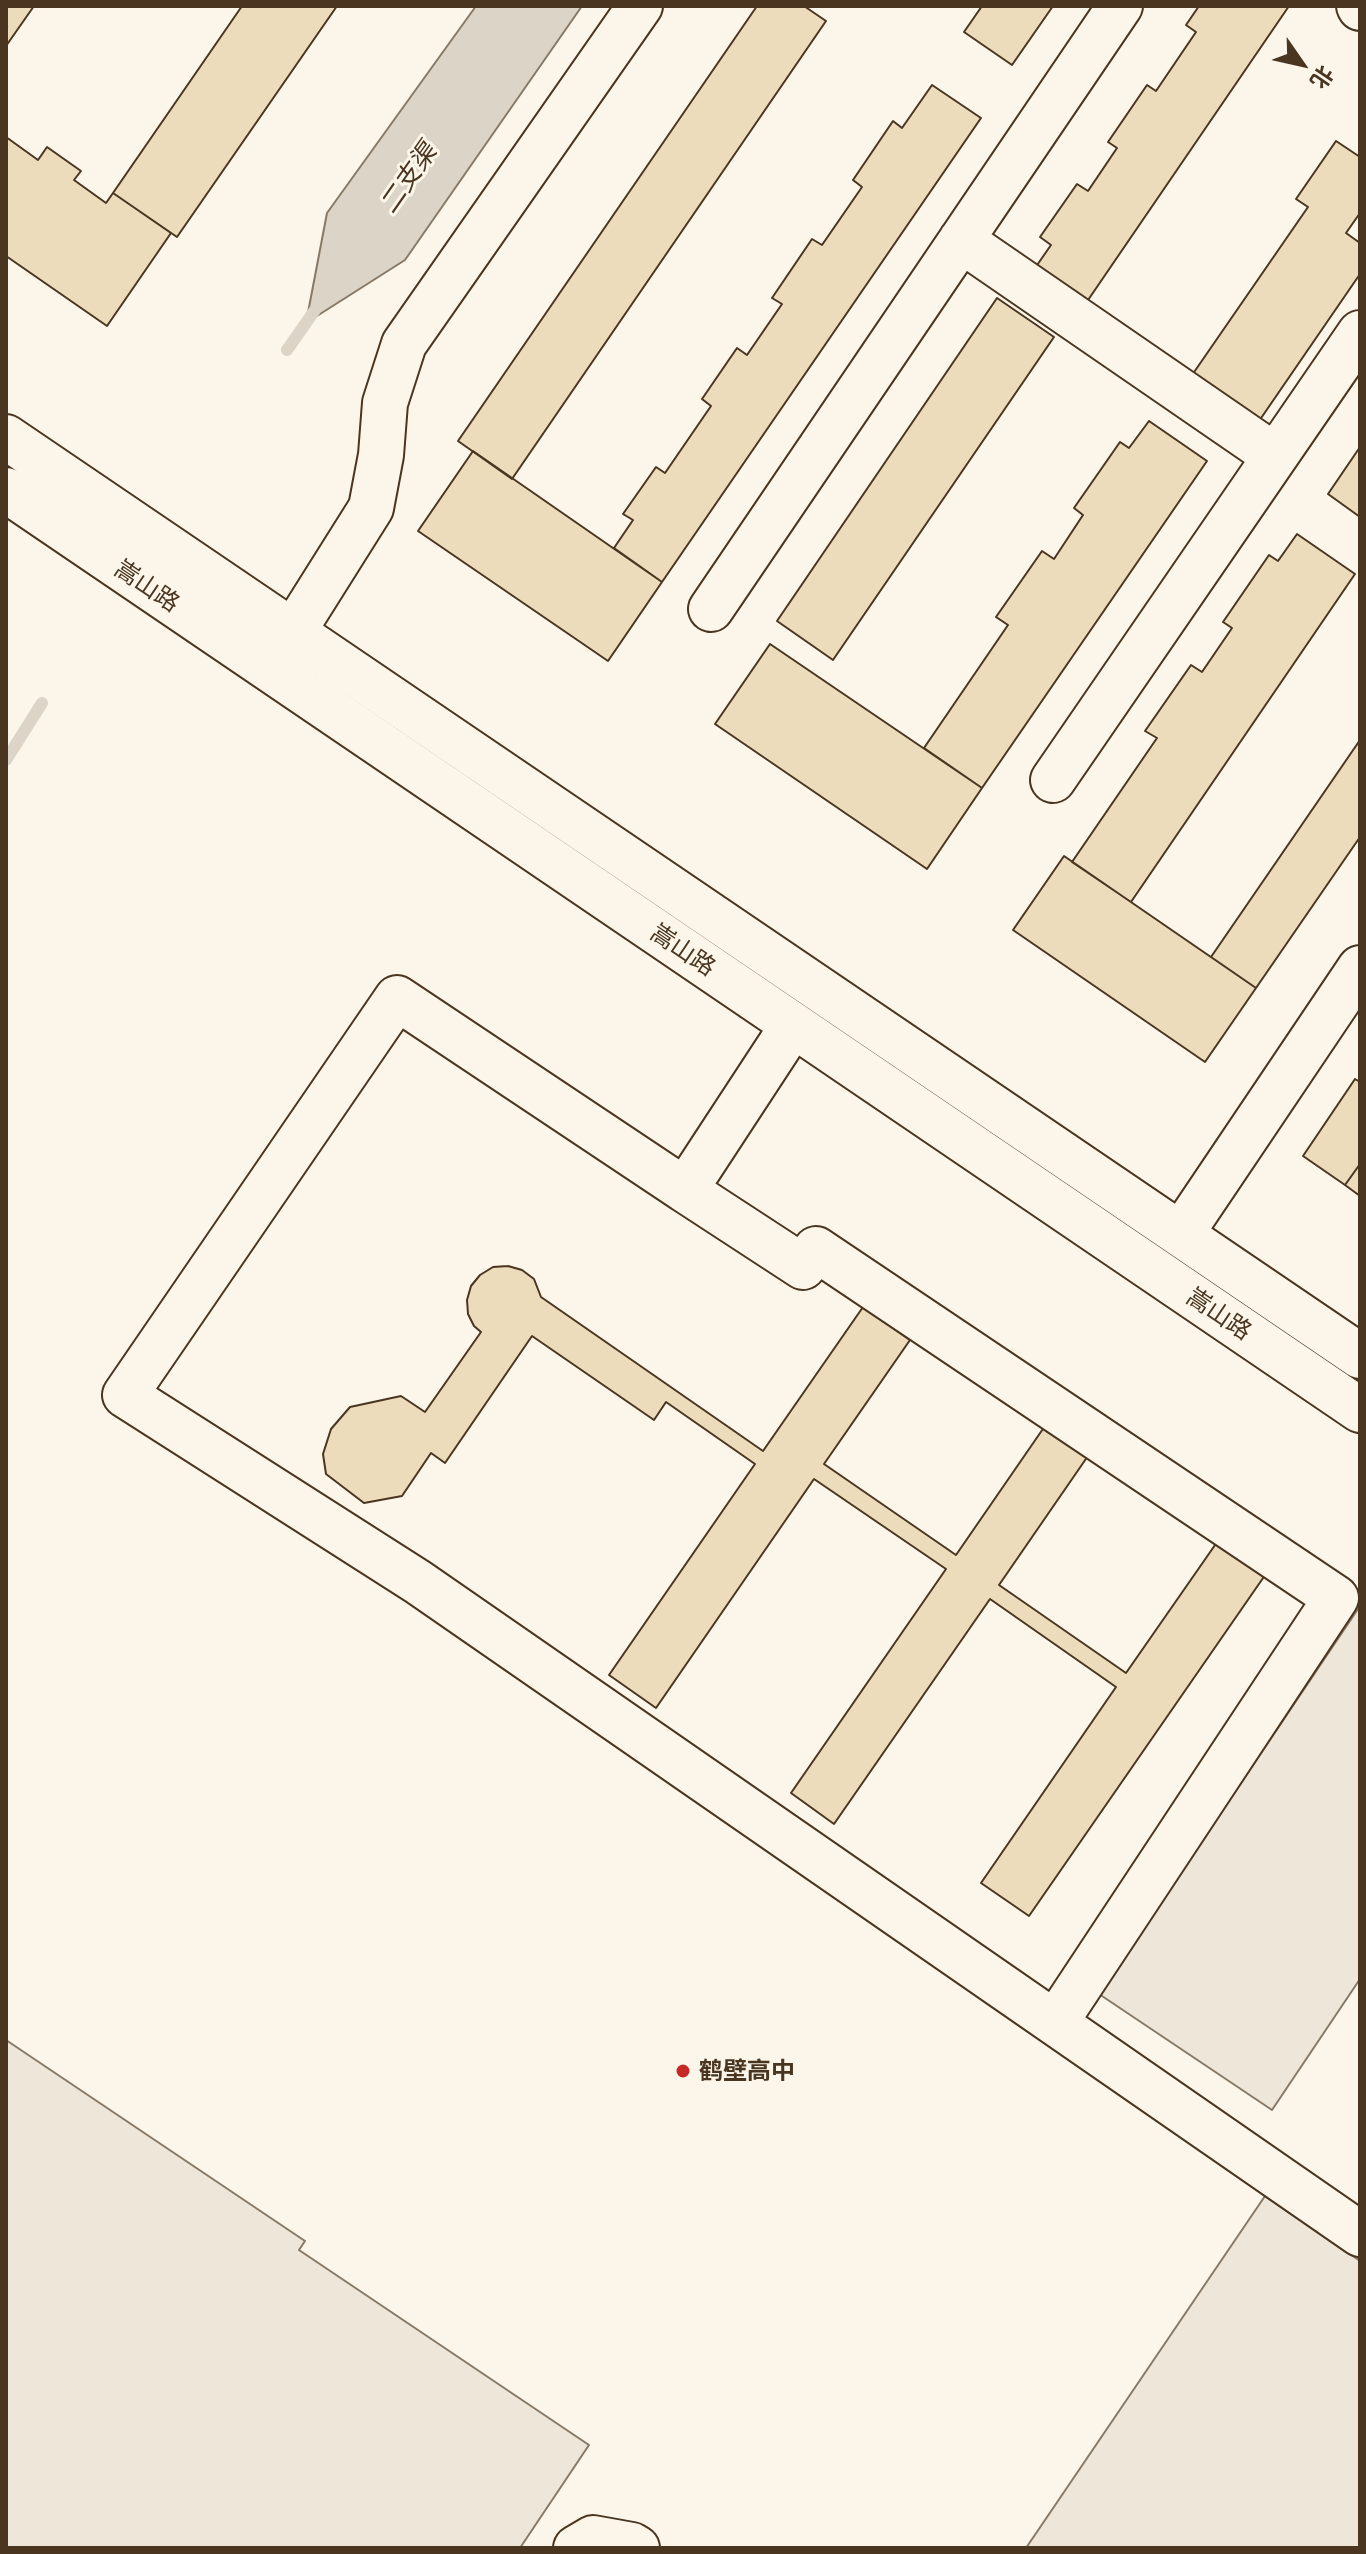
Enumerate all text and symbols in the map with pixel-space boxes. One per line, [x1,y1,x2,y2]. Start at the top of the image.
north arrow [1262,24,1342,104]
text: 北 [1305,61,1340,94]
water label: 二支渠 [373,137,443,219]
street label: 嵩山路 [109,554,185,618]
street label: 嵩山路 [645,918,721,982]
street label: 嵩山路 [1181,1282,1257,1346]
place label: 鹤壁高中 [699,2057,795,2085]
marker: 鹤壁高中 [674,2062,692,2080]

